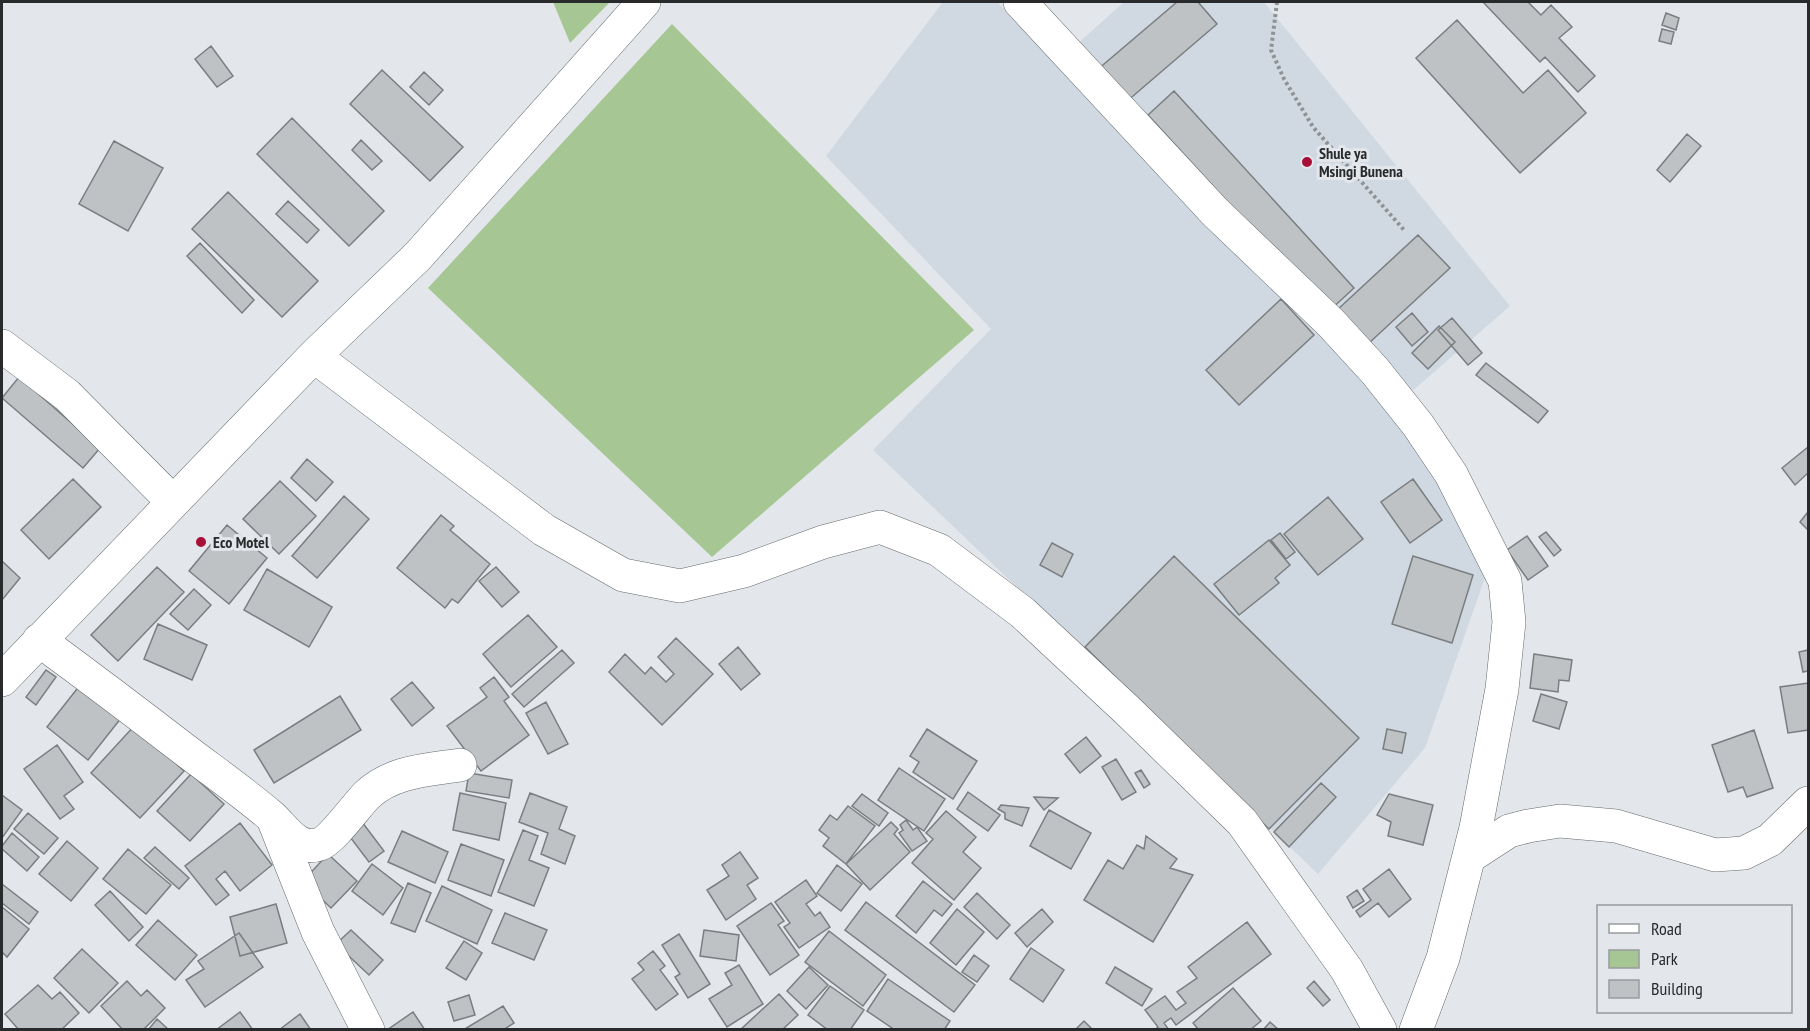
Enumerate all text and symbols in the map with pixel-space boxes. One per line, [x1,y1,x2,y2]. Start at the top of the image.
place label: Shule ya Msingi Bunena [1319,143,1403,181]
marker: Shule ya Msingi Bunena [1300,155,1314,169]
place label: Eco Motel [213,532,269,552]
marker: Eco Motel [194,535,208,549]
legend [1597,905,1792,1013]
text: Road [1651,917,1682,940]
text: Park [1651,947,1678,970]
text: Building [1651,977,1703,1000]

